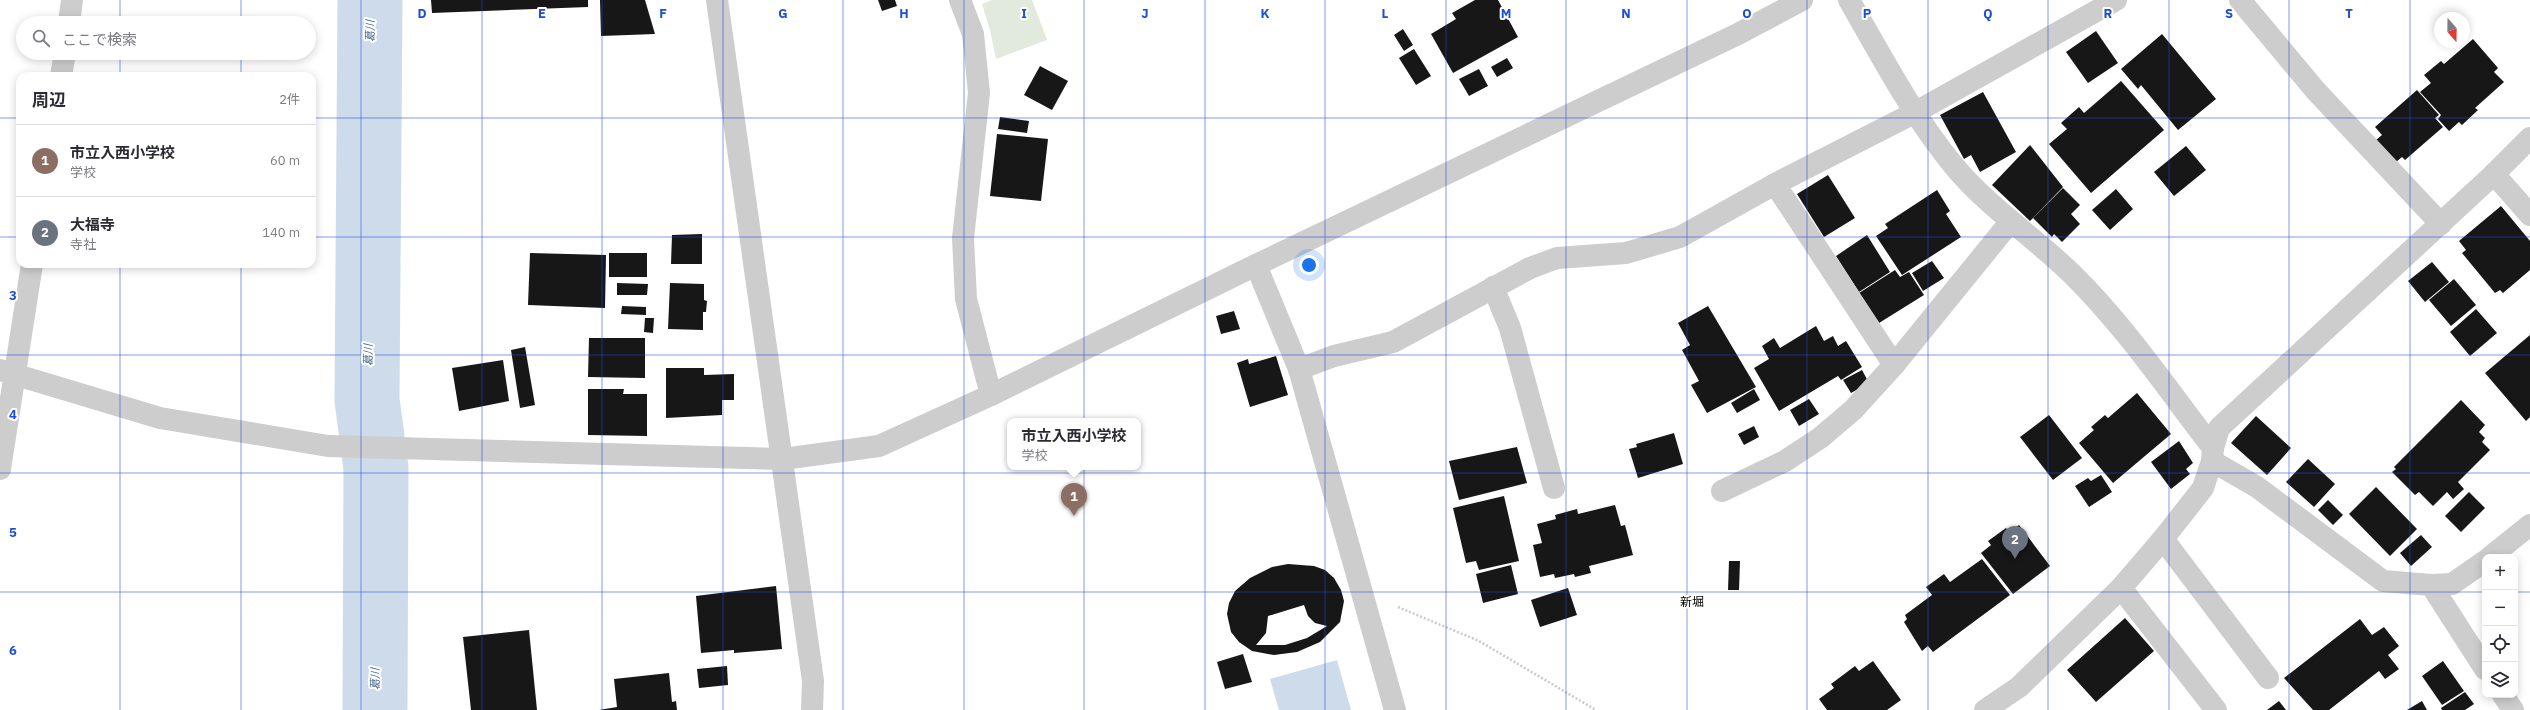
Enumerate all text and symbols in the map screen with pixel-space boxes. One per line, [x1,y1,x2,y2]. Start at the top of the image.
text: D [417,5,427,22]
text: E [538,5,546,22]
text: F [659,5,667,22]
text: G [778,5,788,22]
text: H [899,5,909,22]
text: I [1021,5,1027,22]
text: J [1141,5,1149,22]
text: K [1260,5,1270,22]
text: L [1382,5,1389,22]
text: M [1501,5,1511,22]
text: N [1621,5,1631,22]
text: O [1742,5,1752,22]
text: P [1863,5,1872,22]
text: Q [1983,5,1993,22]
text: R [2104,5,2113,22]
text: S [2225,5,2233,22]
text: T [2345,5,2353,22]
north arrow [2434,12,2470,48]
search box [16,16,316,60]
water label: 葛川 [363,19,377,42]
icon: search [30,27,52,49]
text: ここで検索 [62,30,137,49]
text: 周辺 [32,89,66,111]
text: 2件 [279,91,300,108]
text: 市立入西小学校 [70,143,175,162]
text: 1 [41,152,49,169]
text: 60 m [270,152,300,169]
text: 学校 [70,164,96,181]
text: 大福寺 [70,215,115,234]
text: 2 [41,224,49,241]
text: 140 m [262,224,300,241]
text: 寺社 [70,236,96,253]
your location [1299,255,1319,275]
text: 3 [9,287,17,304]
water label: 葛川 [361,343,375,366]
text: 4 [9,406,17,423]
popup [1007,418,1141,470]
text: 市立入西小学校 [1021,426,1127,445]
text: 学校 [1021,447,1048,464]
pin: 1 [1061,483,1087,516]
text: 5 [9,524,17,541]
pin: 2 [2002,526,2028,559]
map controls [2482,554,2518,698]
button: + [2482,554,2518,590]
button: − [2482,590,2518,626]
district label: 新堀 [1680,594,1704,609]
button: locate [2482,626,2518,662]
text: 6 [9,642,17,659]
button: layers [2482,662,2518,698]
water label: 葛川 [368,667,382,690]

